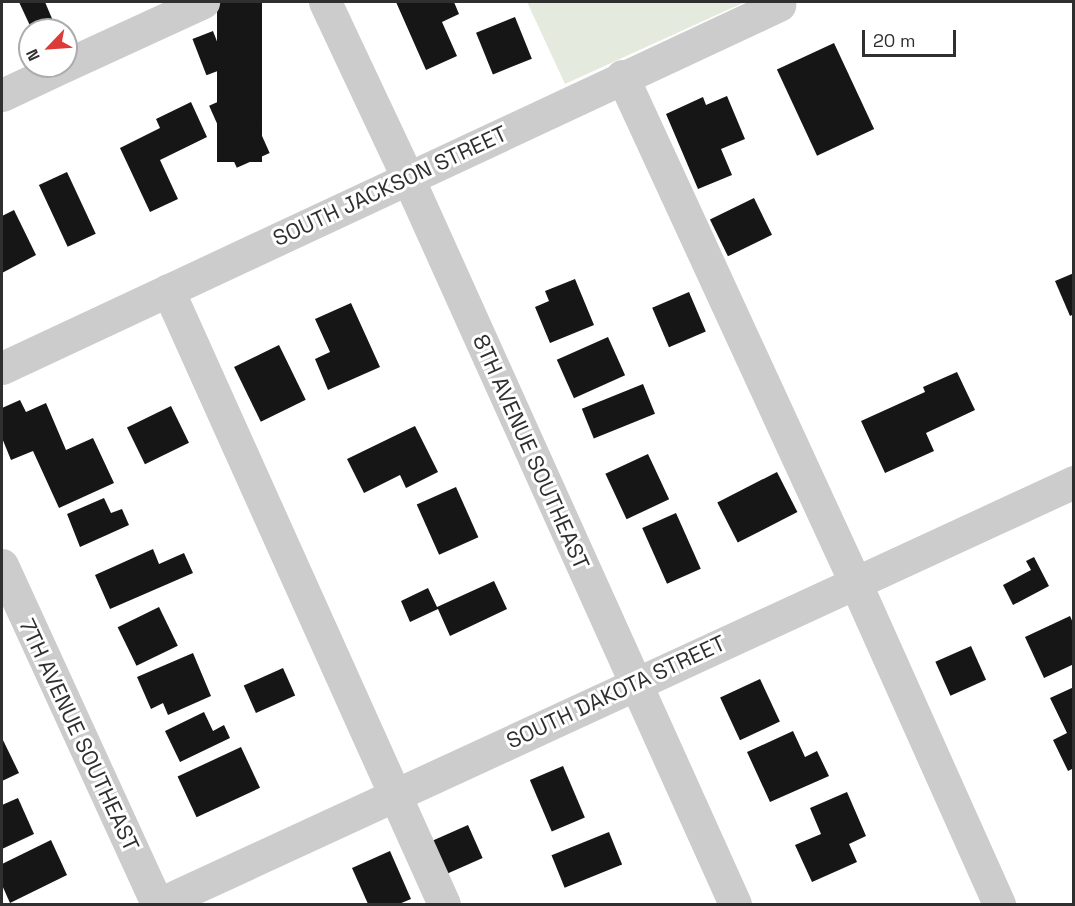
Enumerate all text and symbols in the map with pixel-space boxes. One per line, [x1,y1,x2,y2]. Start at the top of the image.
north arrow [18,18,78,78]
scale bar [865,18,960,56]
text: 20 m [873,29,916,52]
text: N [21,46,45,64]
street label: SOUTH JACKSON STREET [269,120,511,252]
street label: 8TH AVENUE SOUTHEAST [467,330,595,574]
street label: 7TH AVENUE SOUTHEAST [13,614,145,856]
street label: SOUTH DAKOTA STREET [502,630,730,754]

